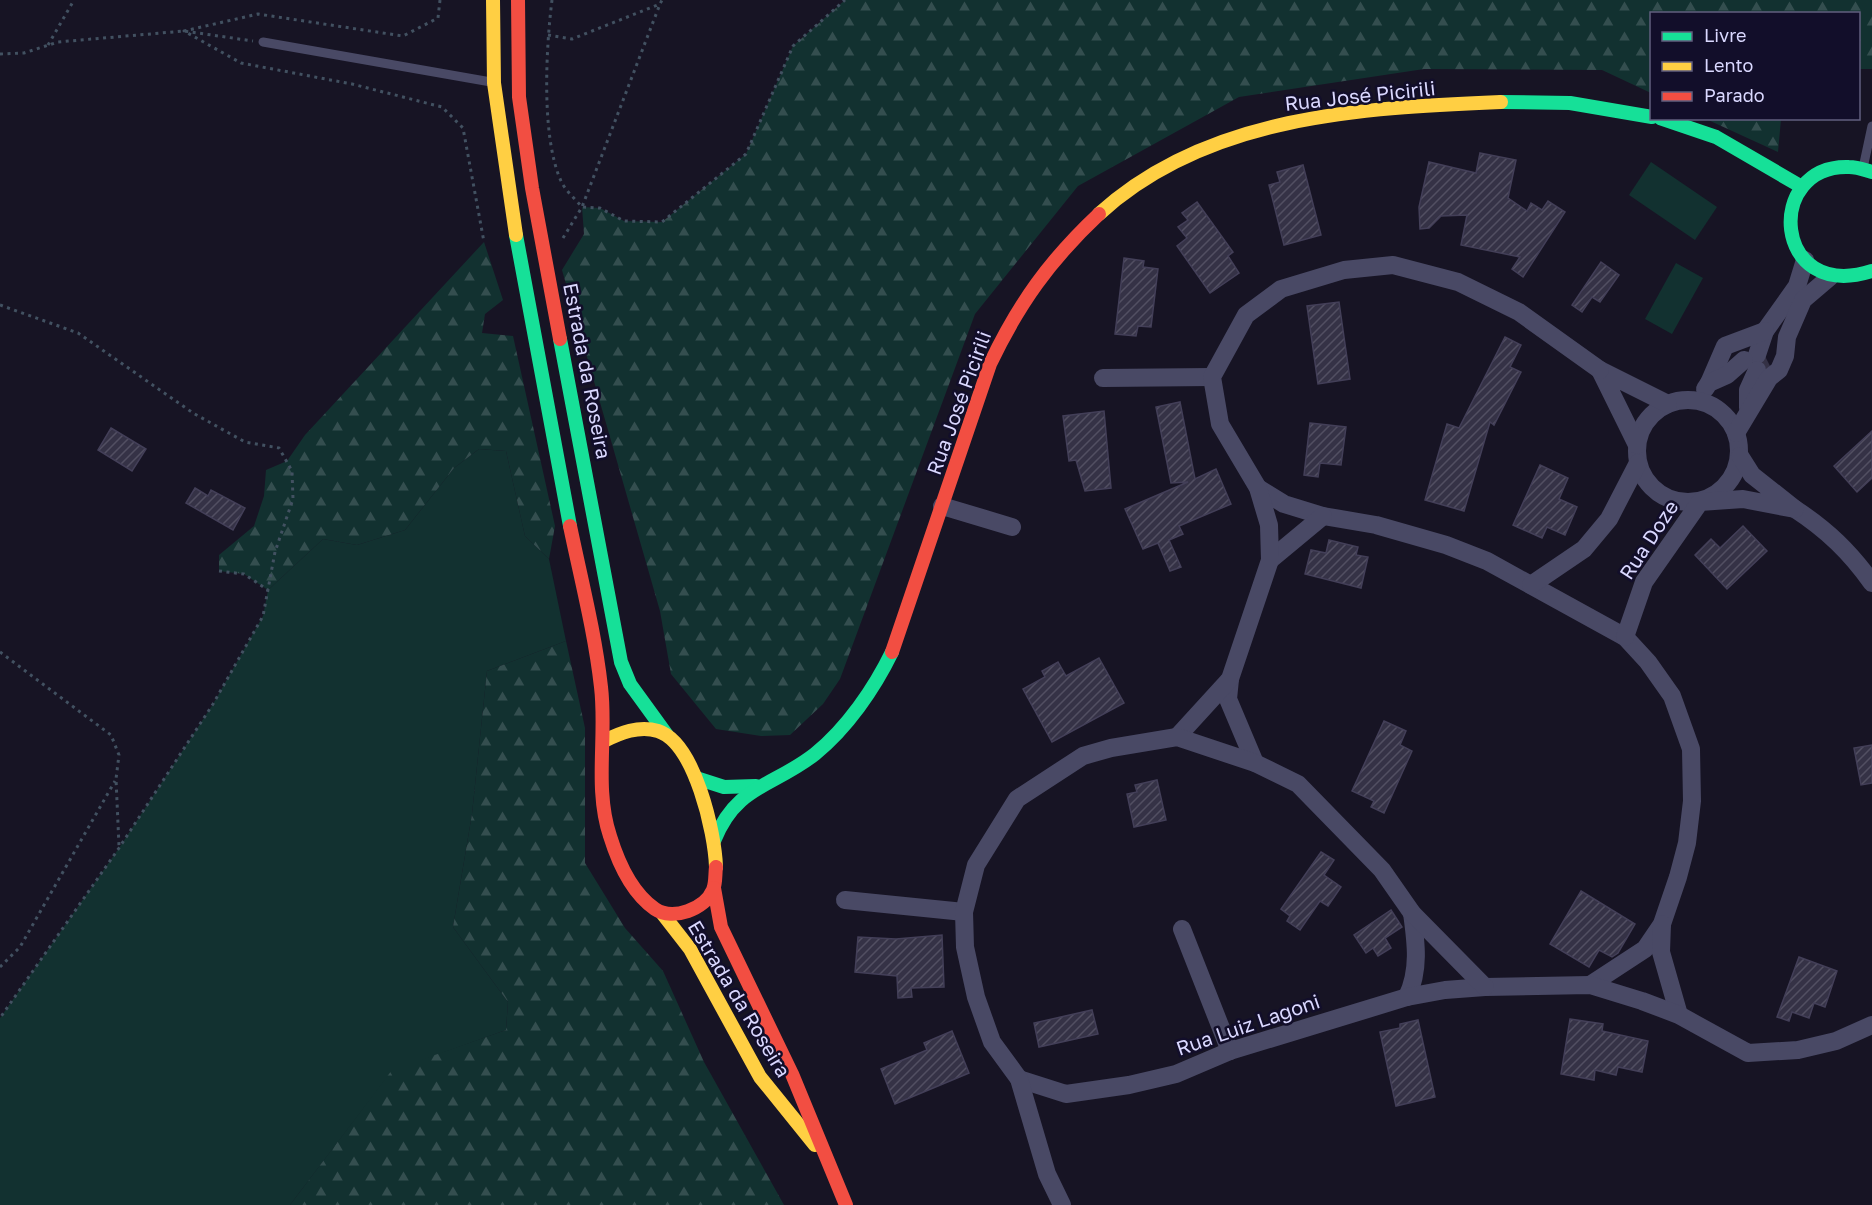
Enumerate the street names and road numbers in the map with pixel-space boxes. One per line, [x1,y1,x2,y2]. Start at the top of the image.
street label: Rua José Picirili [1283,75,1437,115]
street label: Estrada da Roseira [559,281,617,461]
street label: Rua José Picirili [921,327,995,478]
street label: Rua Doze [1614,495,1683,583]
street label: Estrada da Roseira [684,916,796,1081]
street label: Rua Luiz Lagoni [1173,988,1323,1060]

